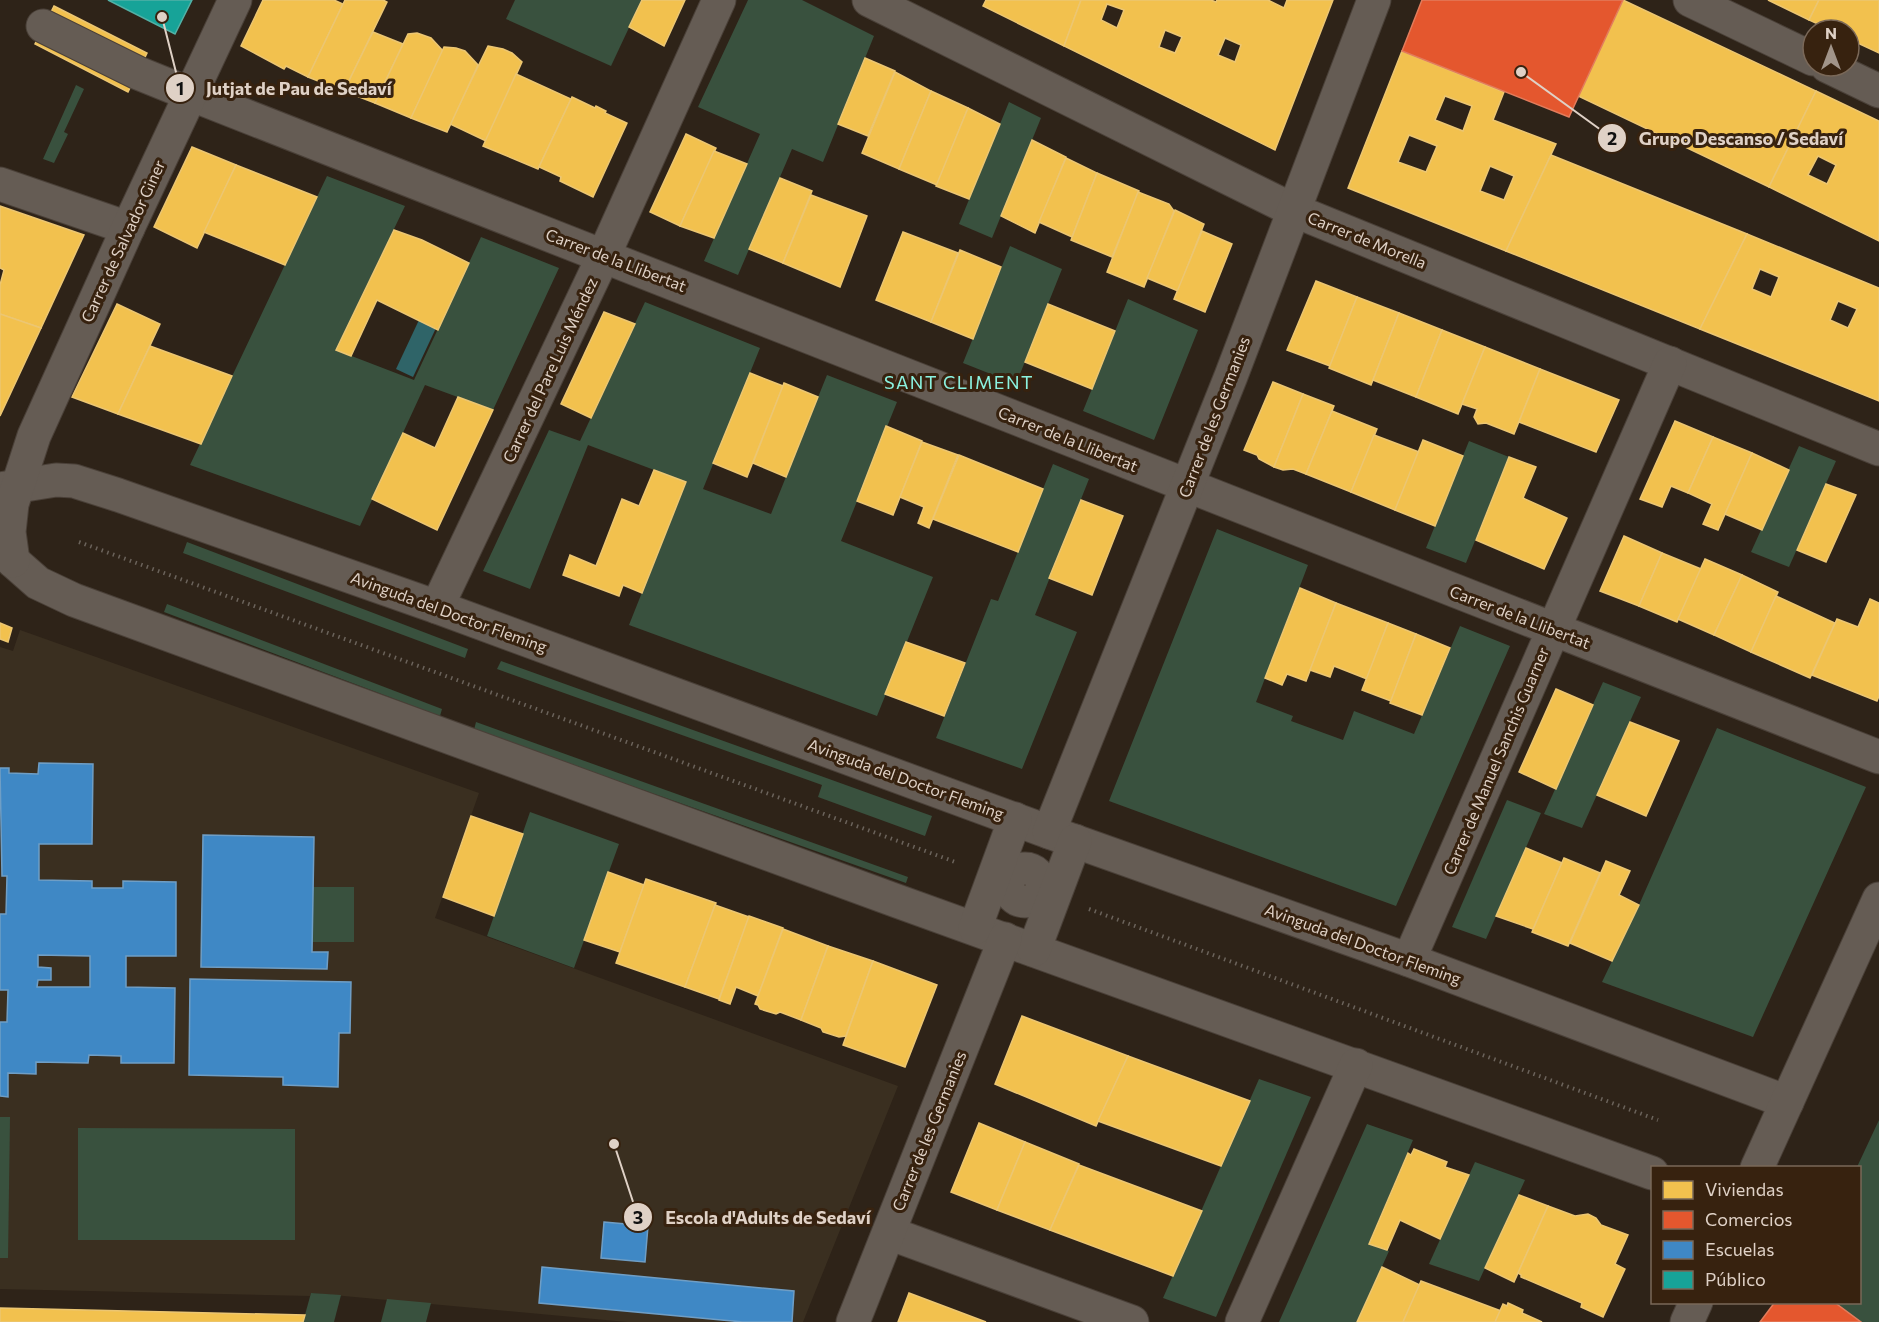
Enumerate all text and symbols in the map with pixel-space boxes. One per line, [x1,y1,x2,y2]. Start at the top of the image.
north arrow [1801,18,1861,78]
text: N [1825,23,1837,42]
callout: Jutjat de Pau de Sedaví [165,70,404,106]
text: 1 [176,77,184,99]
text: Jutjat de Pau de Sedaví [206,77,393,99]
callout: Grupo Descanso / Sedaví [1597,120,1855,156]
text: 2 [1607,127,1617,149]
text: Grupo Descanso / Sedaví [1639,127,1844,149]
street label: Carrer de Salvador Giner [77,156,169,325]
street label: Carrer de Morella [1305,207,1429,272]
street label: Carrer de la Llibertat [543,224,690,295]
street label: Carrer del Pare Luis Méndez [498,274,601,465]
street label: Carrer de les Germanies [1174,333,1253,500]
district label: SANT CLIMENT [884,371,1034,393]
street label: Carrer de la Llibertat [996,402,1141,475]
street label: Avinguda del Doctor Fleming [349,567,550,656]
street label: Carrer de la Llibertat [1447,581,1594,652]
street label: Carrer de Manuel Sanchis Guarner [1439,644,1552,878]
street label: Avinguda del Doctor Fleming [806,734,1007,823]
street label: Avinguda del Doctor Fleming [1263,899,1464,988]
street label: Carrer de les Germanies [888,1048,969,1214]
legend [1651,1166,1861,1304]
text: Viviendas [1705,1178,1784,1200]
callout: Escola d'Adults de Sedaví [623,1199,883,1235]
text: 3 [633,1206,643,1228]
text: Escola d'Adults de Sedaví [665,1206,872,1228]
text: Comercios [1705,1208,1792,1230]
text: Escuelas [1705,1238,1774,1260]
text: Público [1705,1268,1766,1290]

